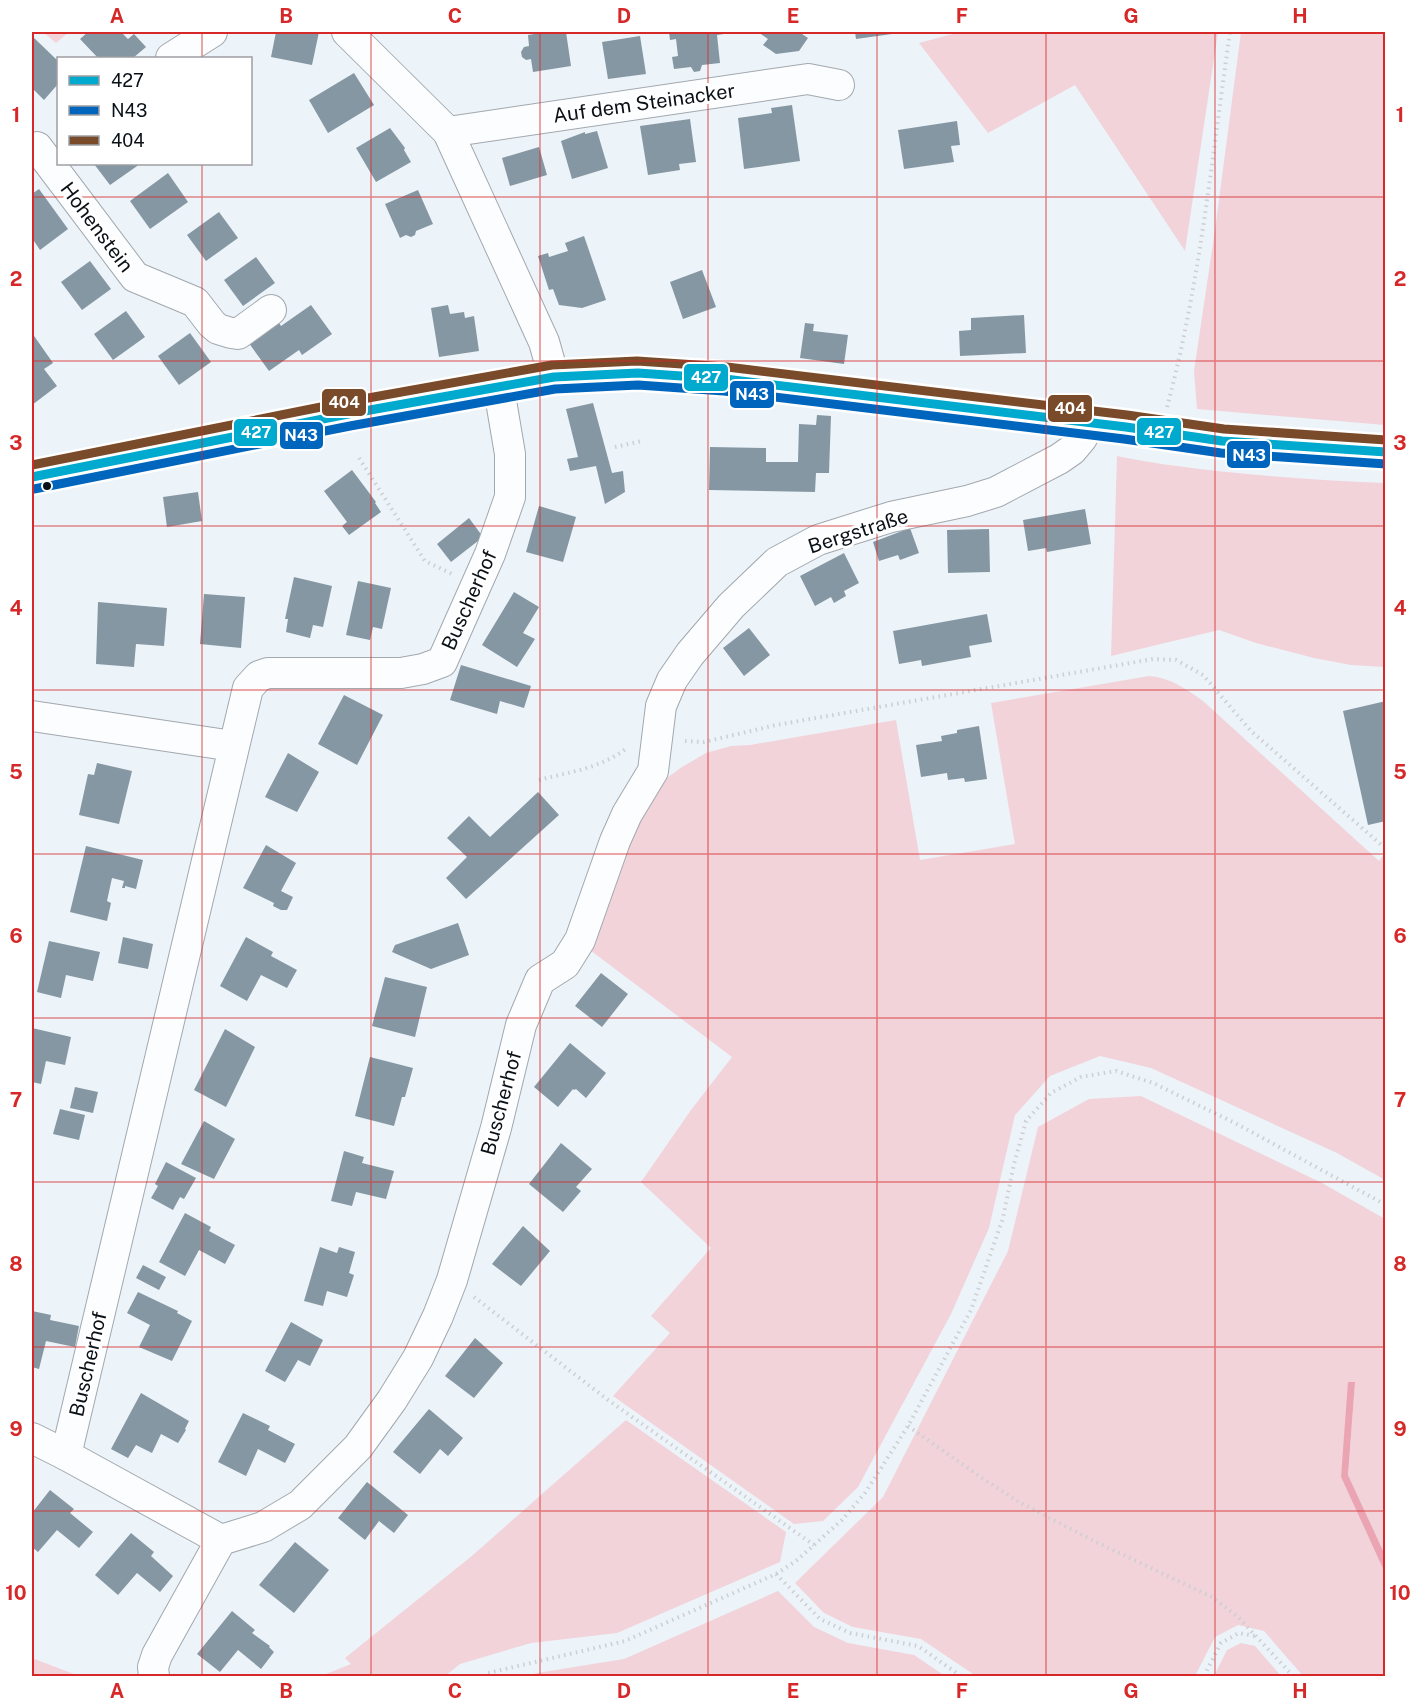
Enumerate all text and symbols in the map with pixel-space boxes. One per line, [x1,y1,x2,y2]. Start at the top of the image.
text: A [110,4,124,28]
text: B [279,4,293,28]
text: C [448,4,462,28]
text: D [617,4,631,28]
text: E [787,4,799,28]
text: F [956,4,968,28]
text: G [1123,4,1139,28]
text: H [1292,4,1308,28]
legend [57,57,252,165]
text: 427 [111,70,144,91]
street label: Auf dem Steinacker [551,78,737,128]
text: N43 [111,100,147,121]
text: 1 [12,103,20,127]
text: 1 [1396,103,1404,127]
text: 404 [111,130,145,151]
street label: Hohenstein [55,177,139,277]
text: 2 [10,267,22,291]
text: 2 [1394,267,1406,291]
line badge: 427 [683,363,729,392]
text: 427 [691,368,721,387]
line badge: N43 [729,380,775,409]
text: N43 [735,385,769,404]
line badge: 404 [321,388,367,417]
text: 404 [328,393,360,412]
line badge: 404 [1047,394,1093,423]
text: 404 [1054,399,1086,418]
line badge: 427 [1136,417,1182,446]
line badge: 427 [233,418,278,447]
line badge: N43 [279,421,324,450]
text: 427 [241,423,271,442]
text: 427 [1144,423,1174,442]
text: N43 [284,426,318,445]
text: 3 [9,431,23,455]
text: 3 [1393,431,1407,455]
line badge: N43 [1226,440,1271,469]
text: N43 [1232,446,1266,465]
unlabelled marker [41,480,53,492]
street label: Bergstraße [805,504,911,558]
street label: Buscherhof [436,546,502,654]
text: 4 [9,596,23,620]
text: 4 [1393,596,1407,620]
text: 5 [9,760,23,784]
text: 5 [1393,760,1407,784]
text: 6 [9,924,23,948]
text: 6 [1393,924,1407,948]
street label: Buscherhof [476,1048,526,1158]
text: 7 [10,1088,22,1112]
text: 7 [1394,1088,1406,1112]
text: 8 [9,1252,23,1276]
text: 8 [1393,1252,1407,1276]
street label: Buscherhof [64,1309,112,1419]
text: 9 [9,1417,23,1441]
text: 9 [1393,1417,1407,1441]
text: 10 [5,1581,27,1605]
text: 10 [1389,1581,1411,1605]
text: A [110,1679,124,1703]
text: B [279,1679,293,1703]
text: C [448,1679,462,1703]
text: D [617,1679,631,1703]
text: E [787,1679,799,1703]
text: F [956,1679,968,1703]
text: G [1123,1679,1139,1703]
text: H [1292,1679,1308,1703]

